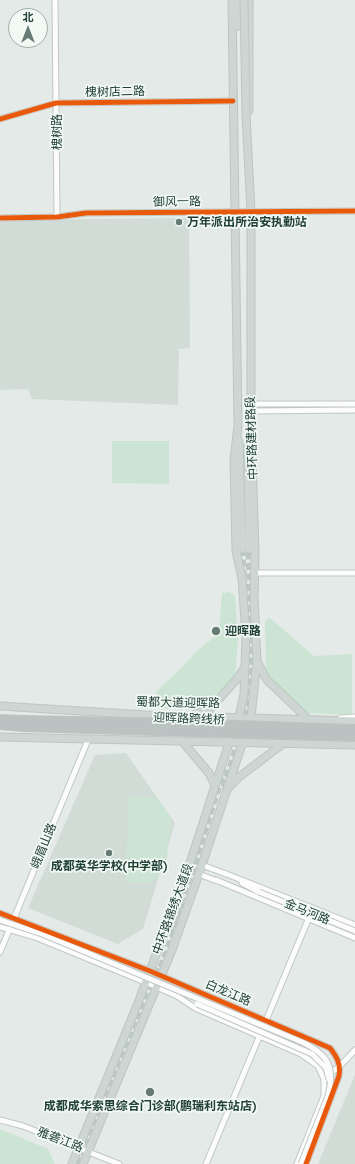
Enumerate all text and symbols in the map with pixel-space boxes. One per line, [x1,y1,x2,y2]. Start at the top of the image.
north arrow [8,8,48,48]
text: 北 [23,10,34,24]
street label: 槐树店二路 [85,84,145,100]
street label: 槐树路 [50,114,64,150]
street label: 御风一路 [153,194,201,210]
place label: 万年派出所治安执勤站 [187,215,307,229]
marker: 万年派出所治安执勤站 [174,217,184,227]
street label: 中环路建材路段 [243,396,261,480]
place label: 迎晖路 [225,624,261,638]
marker: 迎晖路 [210,625,222,637]
street label: 蜀都大道迎晖路 [136,695,220,711]
street label: 迎晖路跨线桥 [153,711,225,727]
street label: 峨眉山路 [28,821,60,871]
marker: 成都英华学校(中学部) [104,848,114,858]
place label: 成都英华学校(中学部) [51,859,167,873]
street label: 中环路锦绣大道段 [150,861,196,957]
street label: 金马河路 [282,896,332,928]
street label: 白龙江路 [203,977,253,1009]
marker: 成都成华索思综合门诊部(鹏瑞利东站店) [144,1086,156,1098]
place label: 成都成华索思综合门诊部(鹏瑞利东站店) [44,1099,256,1113]
street label: 雅砻江路 [35,1125,85,1155]

